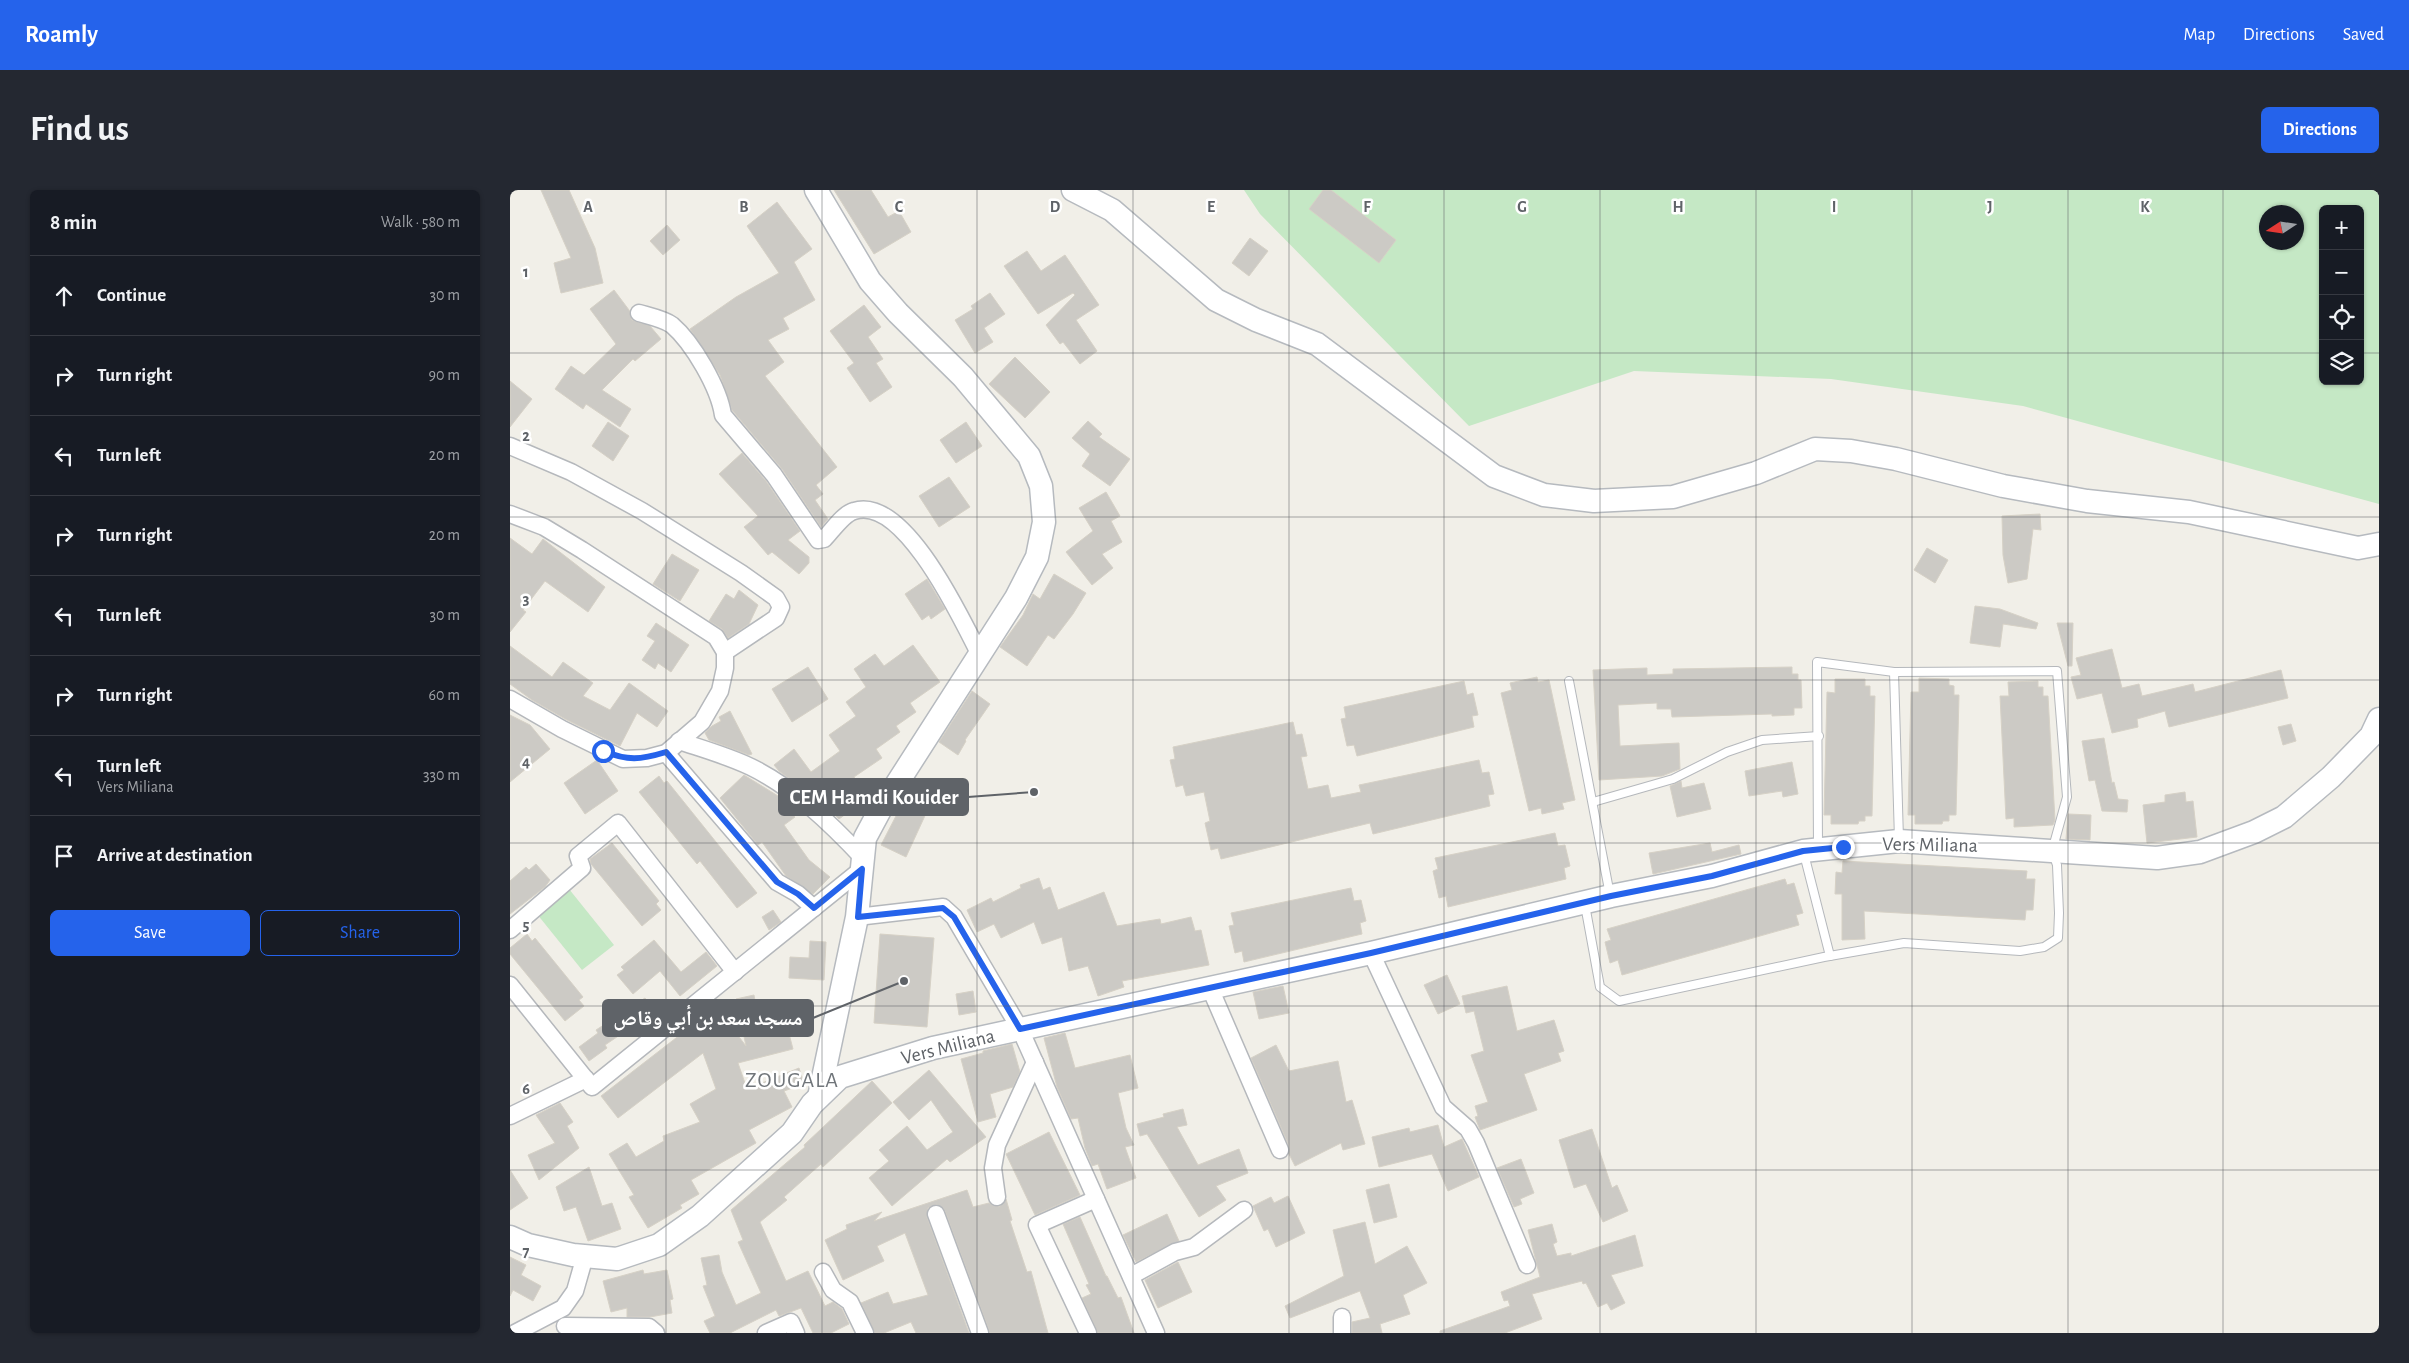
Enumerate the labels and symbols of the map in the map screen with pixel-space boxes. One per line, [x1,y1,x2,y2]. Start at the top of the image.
text: A [583,199,593,215]
text: B [739,199,749,215]
text: C [895,199,904,215]
text: D [1050,199,1061,215]
text: E [1207,199,1215,215]
text: F [1363,199,1371,215]
text: G [1517,199,1527,215]
text: H [1672,199,1684,215]
text: I [1832,199,1836,215]
text: J [1987,199,1993,215]
text: K [2140,199,2150,215]
north arrow [2259,205,2304,250]
text: 1 [523,264,529,280]
text: 2 [522,428,530,444]
text: 3 [523,591,530,607]
route start [592,740,615,763]
text: 4 [522,754,530,770]
callout: CEM Hamdi Kouider [779,779,968,815]
text: CEM Hamdi Kouider [789,787,959,808]
street label: Vers Miliana [1882,834,1978,856]
route end [1832,836,1855,859]
text: 5 [523,917,530,933]
callout: مسجد سعد بن أبي وقاص [603,1000,813,1036]
text: مسجد سعد بن أبي وقاص [613,1004,803,1034]
street label: Vers Miliana [899,1026,997,1068]
district label: ZOUGALA [745,1069,839,1091]
text: 6 [522,1081,530,1097]
text: 7 [523,1244,530,1260]

